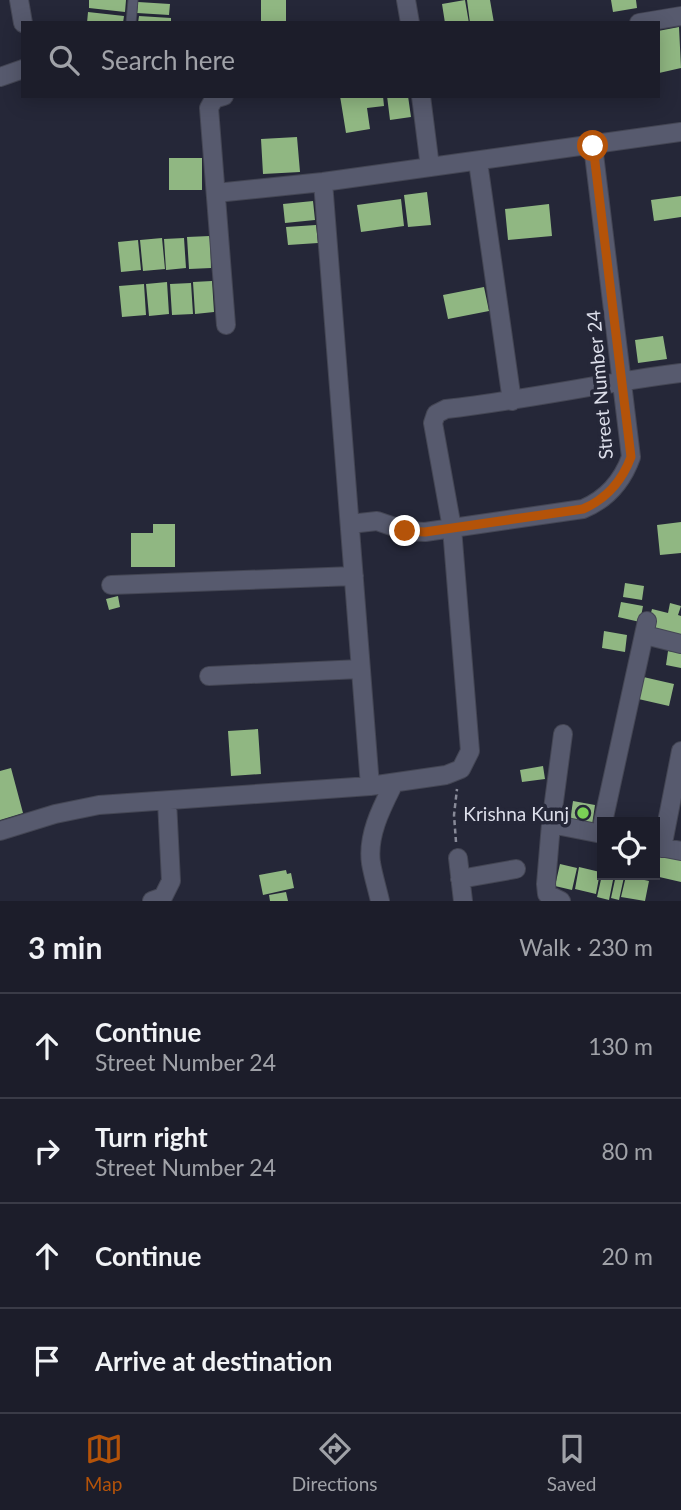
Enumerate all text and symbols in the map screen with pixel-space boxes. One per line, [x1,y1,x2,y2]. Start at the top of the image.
search box [21,21,660,98]
icon: search [45,41,83,79]
text: Search here [101,44,235,76]
route start [577,130,608,161]
street label: Street Number 24 [581,310,617,460]
route end [389,515,420,546]
place label: Krishna Kunj [463,802,569,825]
marker: Krishna Kunj [575,805,591,821]
map controls [597,817,660,880]
button: locate [597,817,660,880]
text: 3 min [28,929,102,965]
text: Walk · 230 m [519,933,653,961]
text: Continue [95,1016,201,1048]
icon: ahead [28,1027,66,1065]
text: 130 m [588,1032,653,1060]
text: Street Number 24 [95,1048,276,1076]
text: Turn right [95,1121,208,1153]
icon: right [28,1132,66,1170]
text: 80 m [602,1137,653,1165]
text: Street Number 24 [95,1153,276,1181]
icon: ahead [28,1237,66,1275]
text: Continue [95,1240,201,1272]
text: 20 m [602,1242,653,1270]
icon: arrive [28,1342,66,1380]
text: Arrive at destination [95,1345,332,1377]
tab: Map [85,1430,123,1495]
tab: Directions [292,1430,378,1495]
tab: Saved [547,1430,596,1495]

